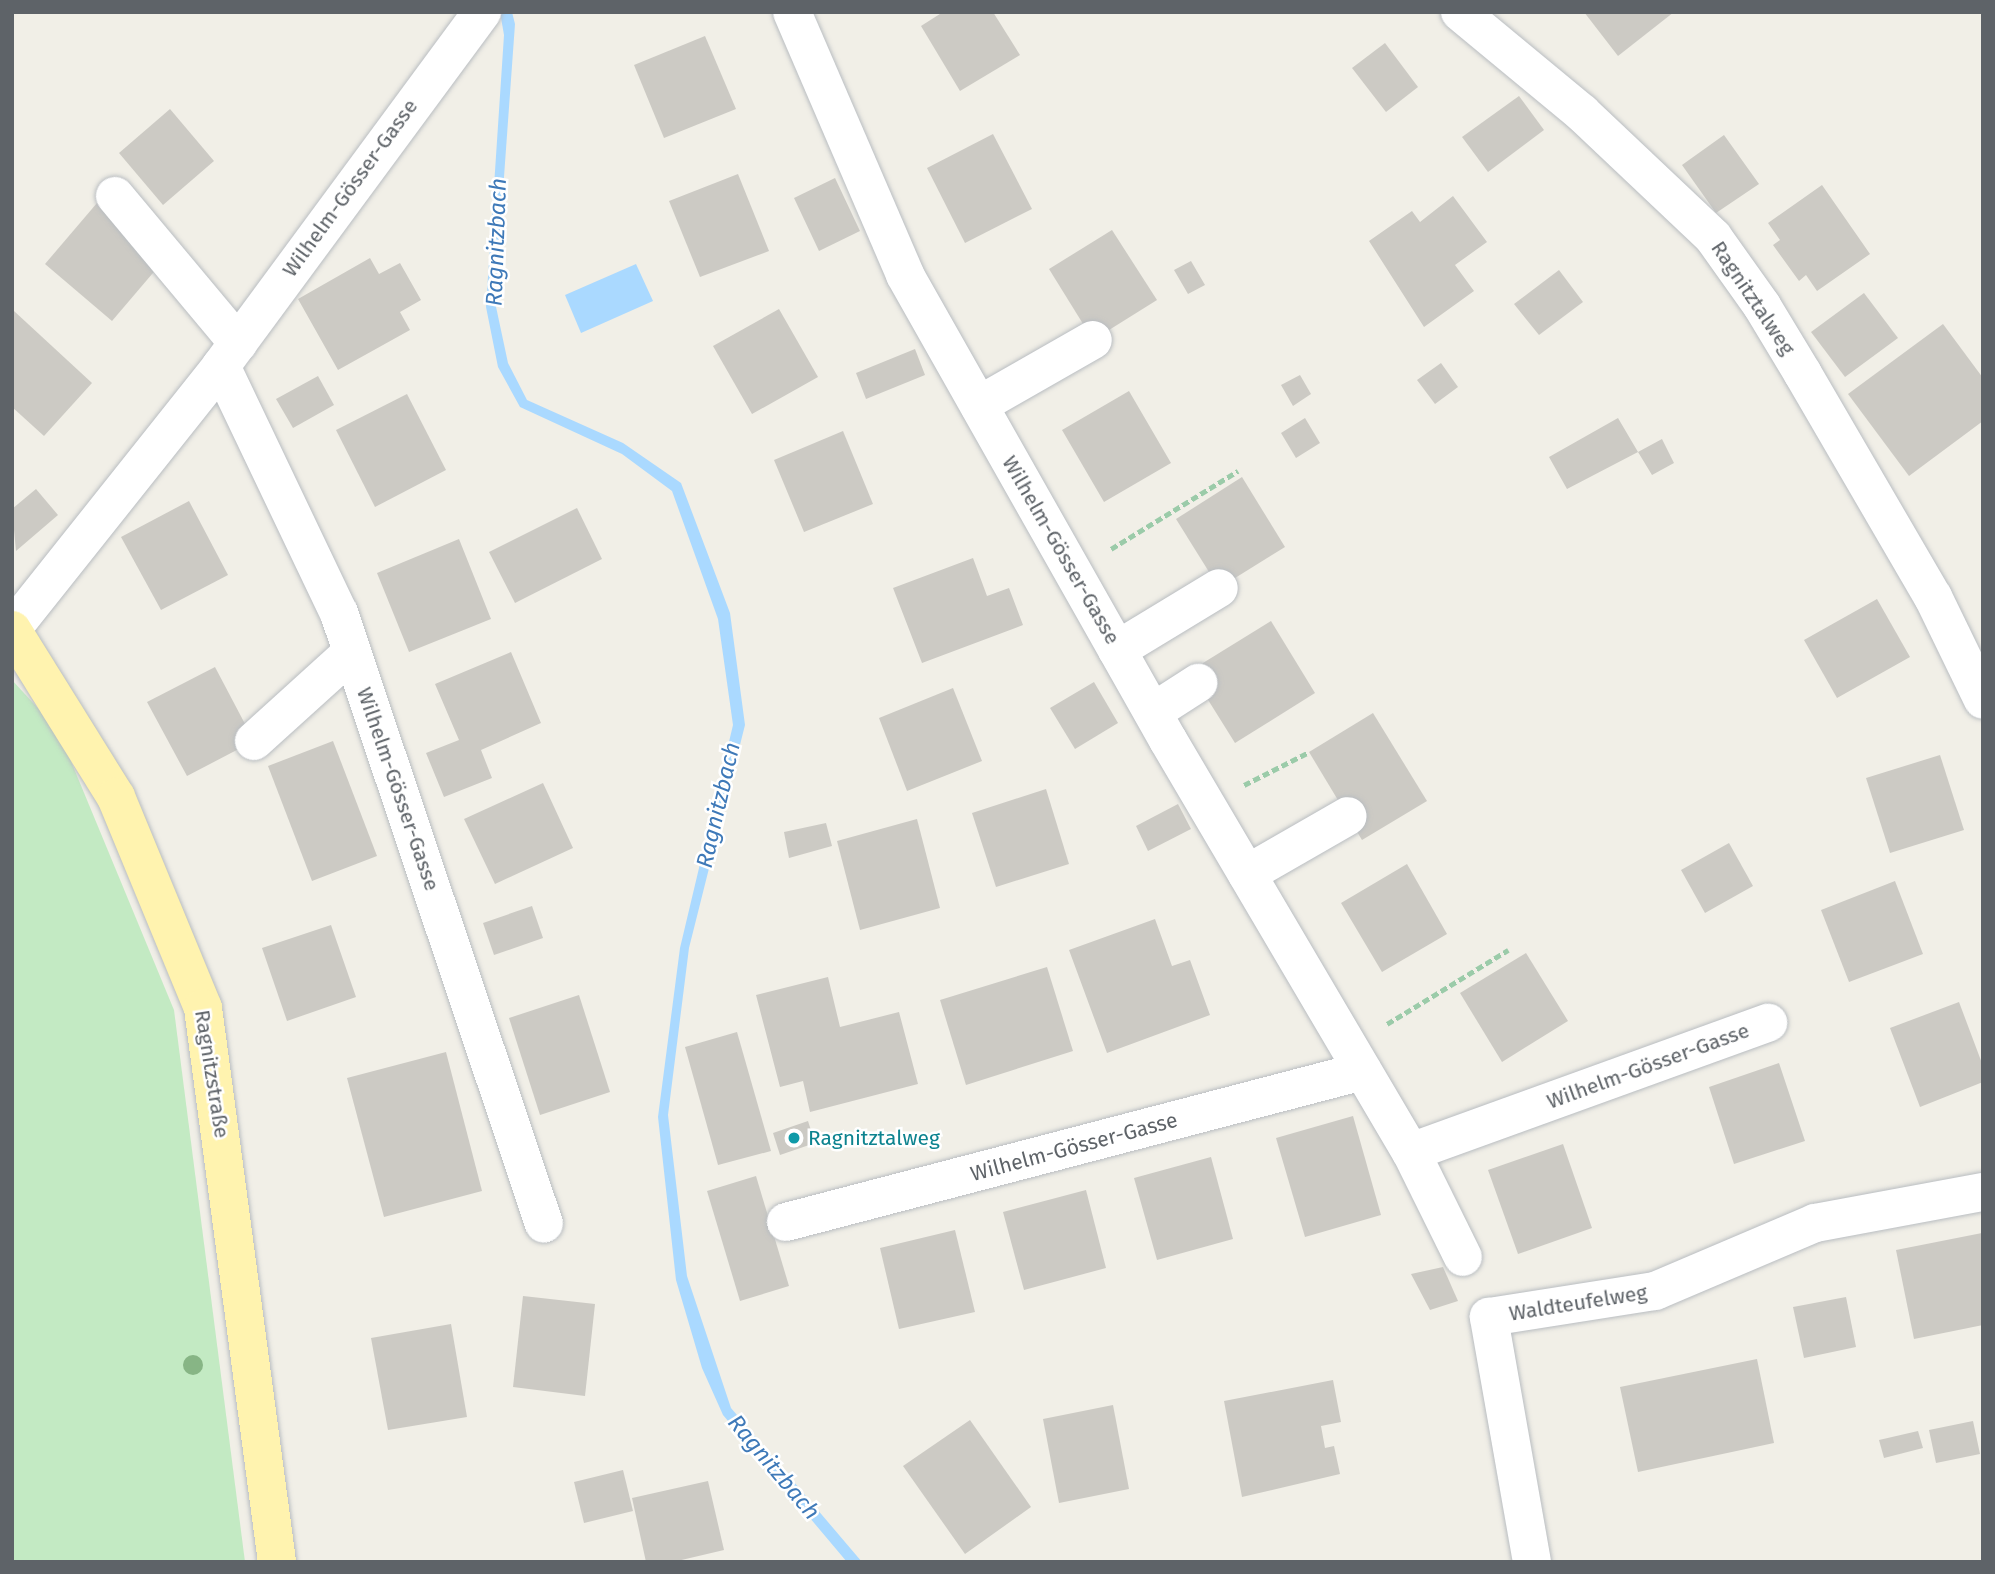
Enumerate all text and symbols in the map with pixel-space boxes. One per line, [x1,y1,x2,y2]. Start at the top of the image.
street label: Wilhelm-Gösser-Gasse [277,94,423,282]
water label: Ragnitzbach [480,177,512,307]
street label: Ragnitztalweg [1706,236,1800,360]
street label: Wilhelm-Gösser-Gasse [997,451,1125,649]
street label: Wilhelm-Gösser-Gasse [351,684,445,894]
water label: Ragnitzbach [690,739,746,871]
street label: Ragnitzstraße [189,1008,235,1140]
street label: Wilhelm-Gösser-Gasse [1543,1018,1753,1114]
street label: Wilhelm-Gösser-Gasse [968,1107,1180,1187]
place label: Ragnitztalweg [808,1125,940,1151]
marker: Ragnitztalweg [786,1130,802,1146]
street label: Waldteufelweg [1507,1280,1649,1326]
water label: Ragnitzbach [722,1409,826,1525]

